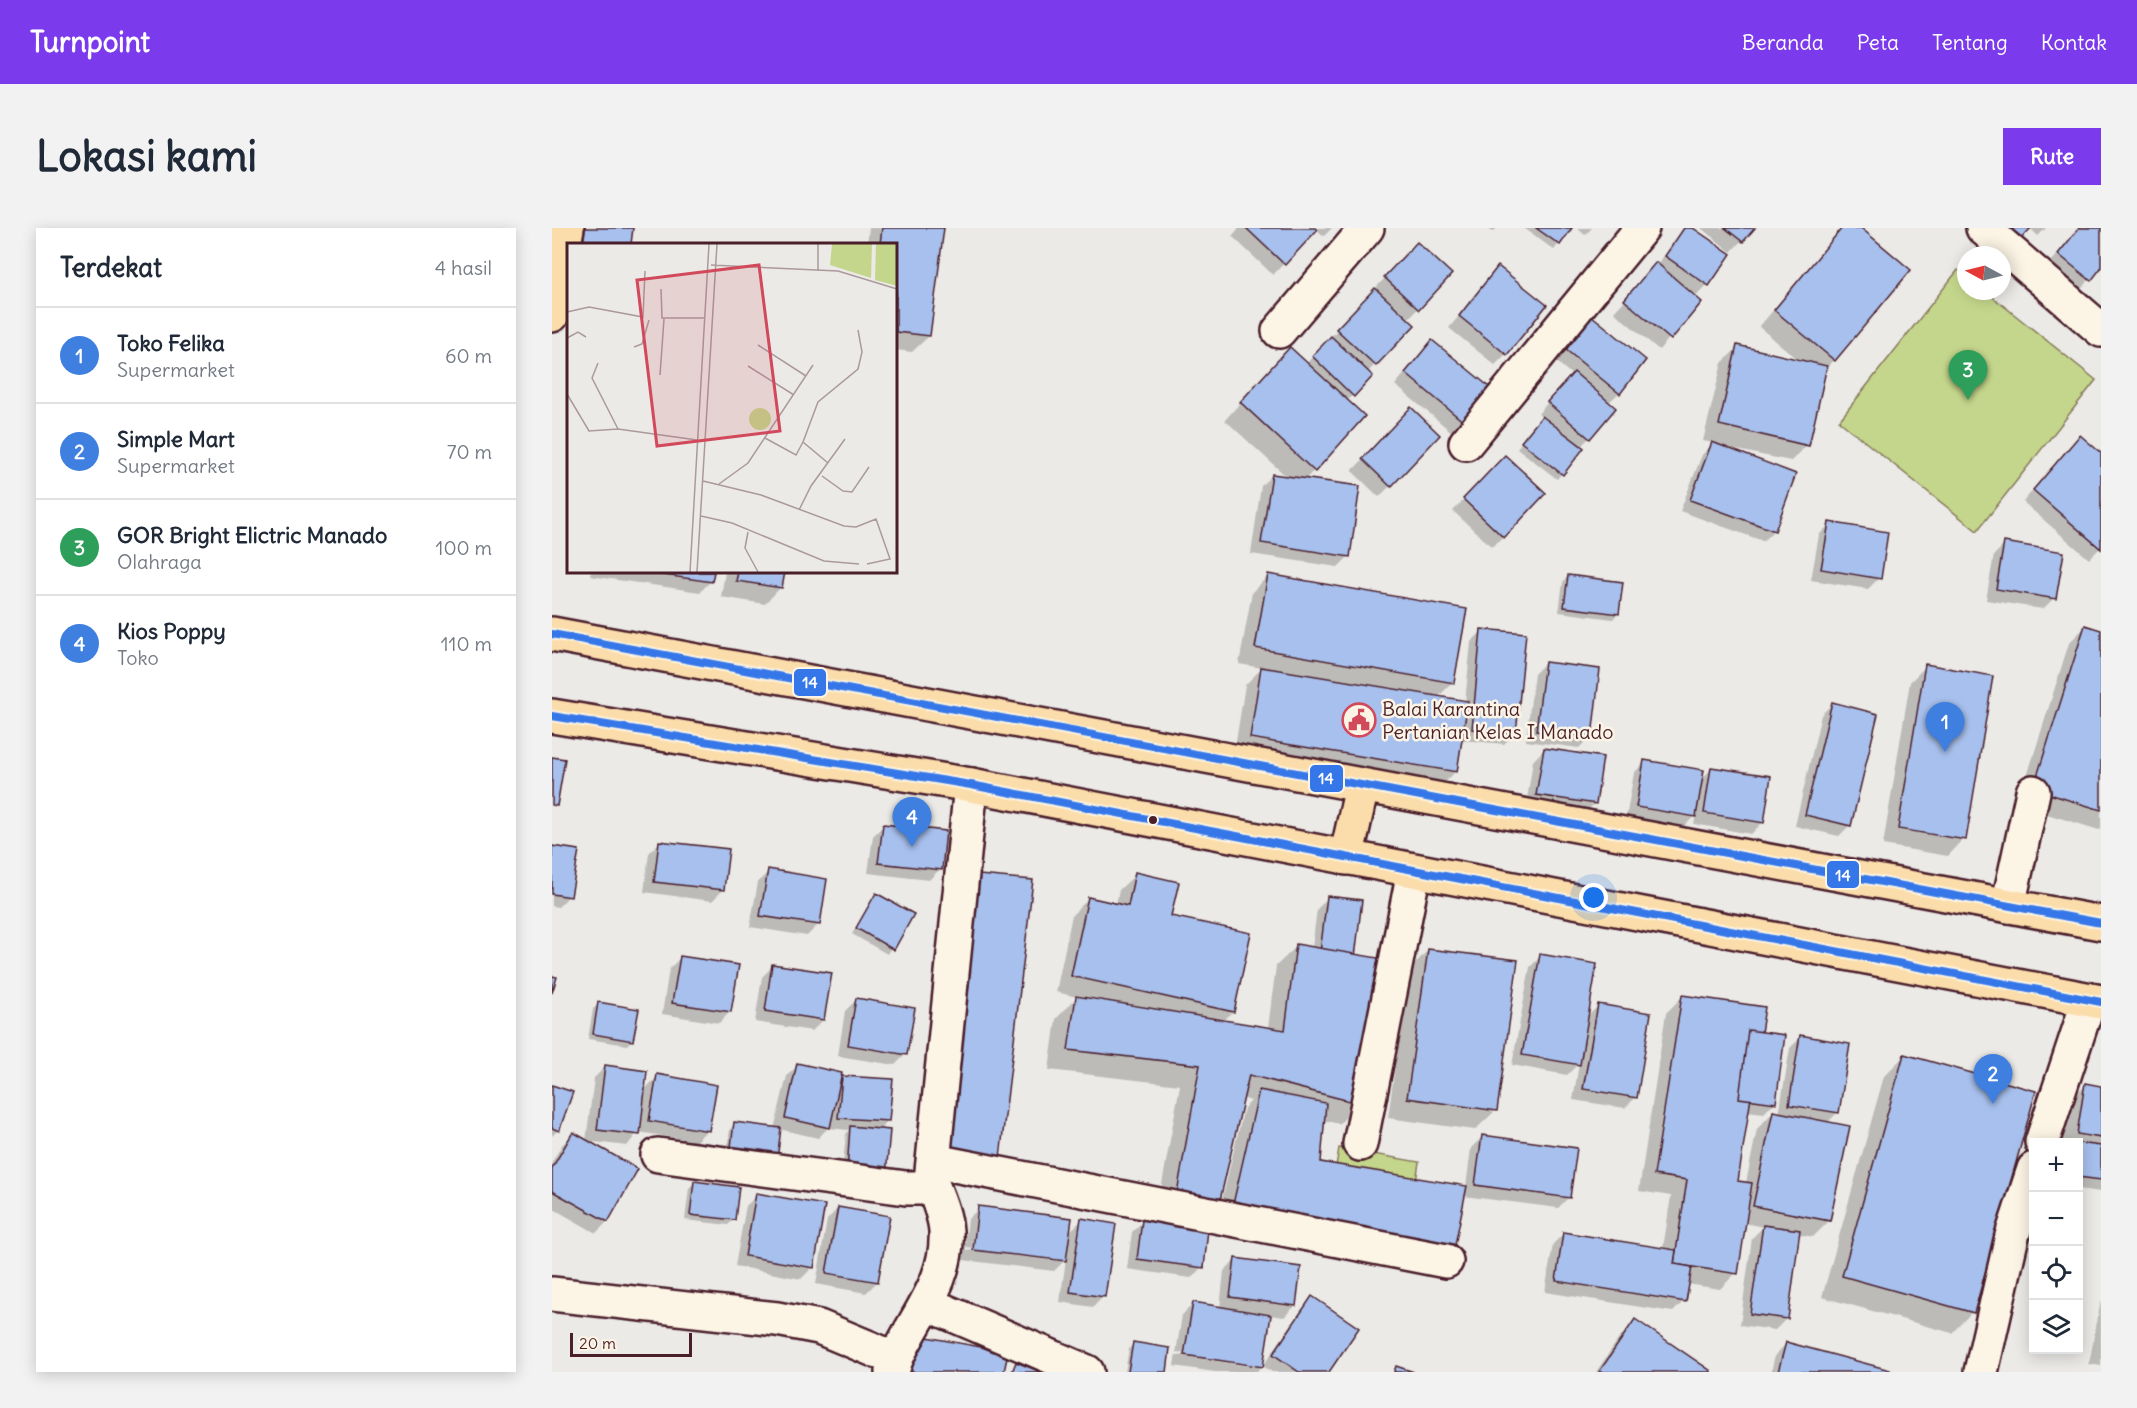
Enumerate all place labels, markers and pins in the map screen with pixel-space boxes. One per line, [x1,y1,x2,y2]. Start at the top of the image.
pin: 3 [1948,350,1988,400]
place label: Balai Karantina Pertanian Kelas I Manado [1382,696,1613,744]
public building icon: Balai Karantina Pertanian Kelas I Manado [1341,702,1377,738]
pin: 1 [1926,702,1964,752]
pin: 4 [892,798,932,847]
unlabelled marker [1147,814,1159,826]
pin: 2 [1974,1054,2012,1104]

